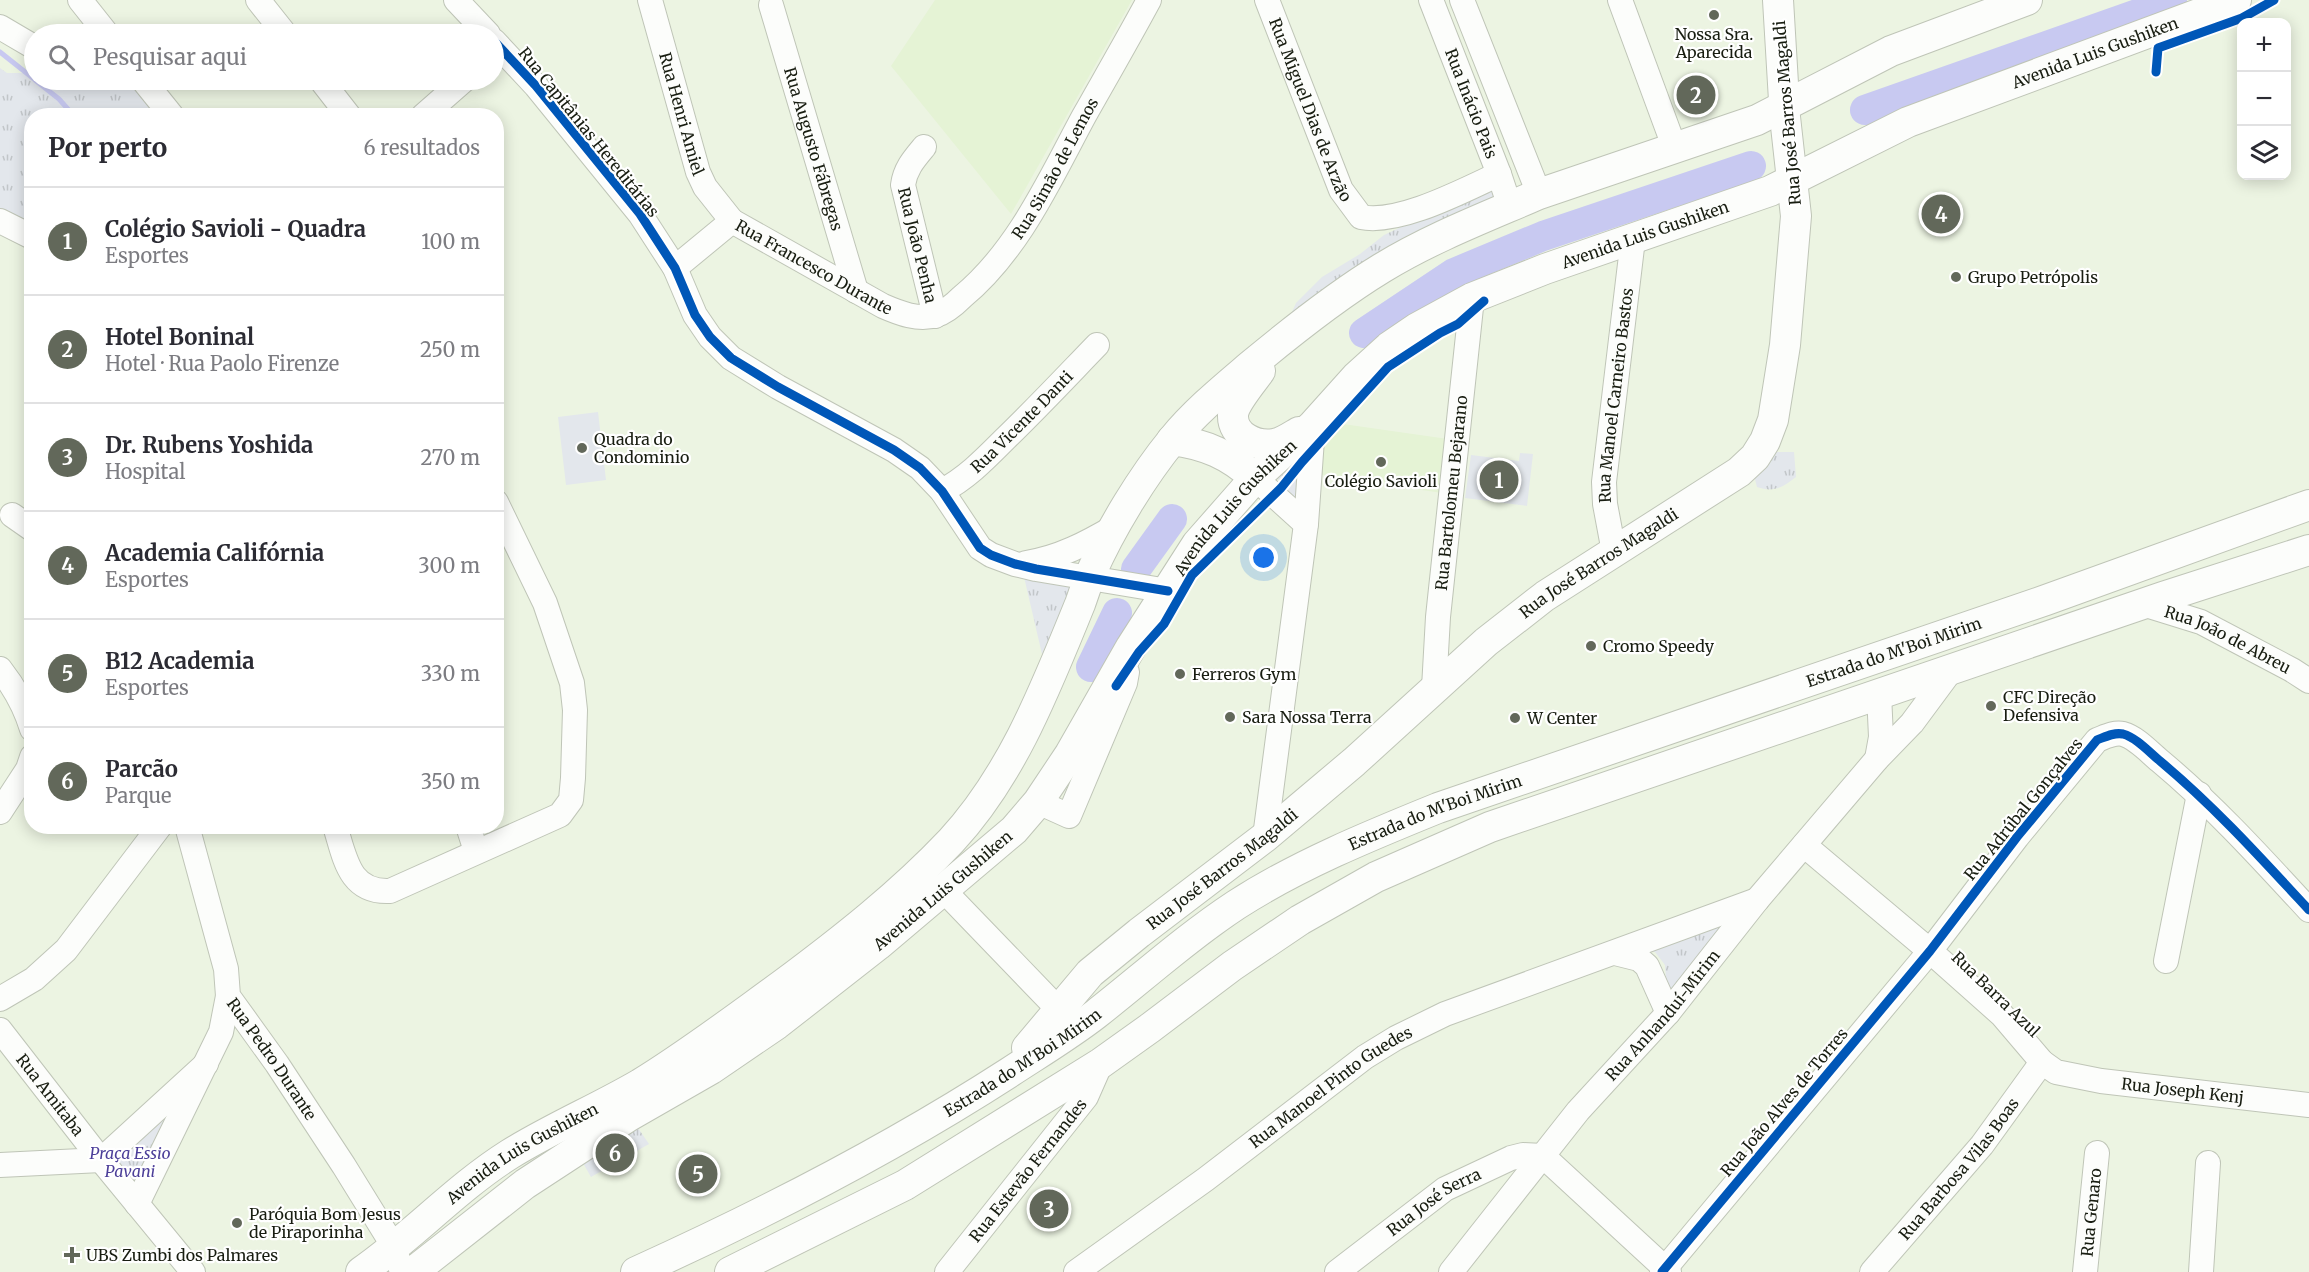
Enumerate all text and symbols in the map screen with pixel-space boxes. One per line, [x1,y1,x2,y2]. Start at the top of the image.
marker: Nossa Sra. Aparecida [1707,8,1721,22]
street label: Avenida Luis Gushiken [2008,12,2181,93]
street label: Rua Miguel Dias de Arzão [1265,15,1356,206]
map controls [2237,18,2291,180]
button: + [2237,18,2291,72]
street label: Rua José Barros Magaldi [1769,20,1805,206]
search box [24,24,504,90]
place label: Nossa Sra. Aparecida [1675,24,1753,62]
icon: search [45,41,78,74]
text: Pesquisar aqui [93,43,247,71]
street label: Rua Capitânias Hereditárias [514,43,664,221]
street label: Rua Inácio Pais [1441,46,1502,161]
street label: Rua Henri Amiel [655,50,708,179]
street label: Rua Augusto Fábregas [780,65,847,233]
pin: 2 [1676,72,1716,118]
button: − [2237,72,2291,126]
street label: Rua Simão de Lemos [1007,94,1102,243]
button: layers [2237,126,2291,180]
text: Por perto [48,131,167,164]
text: 6 resultados [364,135,480,160]
street label: Rua João Penha [894,185,942,305]
pin: 4 [1922,192,1960,236]
street label: Avenida Luis Gushiken [1558,196,1732,273]
text: Colégio Savioli - Quadra [105,215,366,243]
street label: Rua Francesco Durante [732,215,895,319]
text: 1 [63,229,72,254]
text: 100 m [421,229,480,254]
text: Esportes [105,243,189,268]
place label: Grupo Petrópolis [1968,267,2098,287]
marker: Grupo Petrópolis [1949,270,1963,284]
street label: Rua Manoel Carneiro Bastos [1594,287,1637,504]
text: Hotel Boninal [105,323,254,351]
text: 2 [62,337,73,362]
text: 250 m [420,337,480,362]
text: Hotel · Rua Paolo Firenze [105,351,339,376]
street label: Rua Vicente Danti [966,366,1077,477]
street label: Rua Bartolomeu Bejarano [1431,394,1472,591]
place label: Quadra do Condominio [594,429,689,467]
text: Dr. Rubens Yoshida [105,431,313,459]
street label: Avenida Luis Gushiken [1169,435,1301,580]
marker: Quadra do Condominio [575,441,589,455]
text: 3 [62,445,73,470]
text: 270 m [420,445,480,470]
marker: Colégio Savioli [1374,455,1388,469]
pin: 1 [1480,458,1518,502]
text: Hospital [105,459,185,484]
place label: Colégio Savioli [1325,471,1437,491]
street label: Rua José Barros Magaldi [1515,504,1682,622]
text: Academia Califórnia [105,539,324,567]
your location [1249,543,1278,572]
text: 4 [61,553,74,578]
text: 300 m [418,553,480,578]
text: Esportes [105,567,189,592]
street label: Rua João de Abreu [2162,601,2294,678]
street label: Estrada do M'Boi Mirim [1804,613,1984,691]
place label: Cromo Speedy [1603,636,1715,656]
marker: Cromo Speedy [1584,639,1598,653]
text: B12 Academia [105,647,255,675]
text: 5 [62,661,73,686]
text: 330 m [421,661,480,686]
place label: Ferreros Gym [1192,664,1296,684]
marker: Ferreros Gym [1173,667,1187,681]
text: Esportes [105,675,189,700]
place label: CFC Direção Defensiva [2003,687,2096,725]
marker: CFC Direção Defensiva [1984,699,1998,713]
place label: Sara Nossa Terra [1242,707,1372,727]
place label: W Center [1526,708,1597,728]
marker: Sara Nossa Terra [1223,710,1237,724]
marker: W Center [1508,711,1522,725]
street label: Rua Adrúbal Gonçalves [1960,734,2087,884]
text: Parcão [105,755,178,783]
text: 6 [61,769,74,794]
text: 350 m [421,769,480,794]
street label: Estrada do M'Boi Mirim [1345,770,1524,854]
text: Parque [105,783,171,808]
street label: Rua José Barros Magaldi [1142,804,1301,934]
street label: Avenida Luis Gushiken [868,826,1016,955]
street label: Rua Anhanduí-Mirim [1601,946,1724,1085]
street label: Rua Barra Azul [1948,947,2044,1041]
street label: Rua Pedro Durante [223,994,321,1124]
street label: Estrada do M'Boi Mirim [940,1004,1105,1121]
street label: Rua Manoel Pinto Guedes [1245,1022,1415,1152]
street label: Rua João Alves de Torres [1716,1024,1852,1180]
street label: Rua Amitaba [12,1050,89,1140]
street label: Rua Joseph Kenj [2120,1073,2245,1107]
street label: Rua Estevão Fernandes [965,1094,1091,1246]
street label: Rua Barbosa Vilas Boas [1895,1094,2023,1244]
street label: Avenida Luis Gushiken [441,1098,602,1209]
pin: 6 [596,1130,634,1176]
park label: Praça Essio Pavani [89,1143,171,1181]
pin: 5 [678,1152,718,1196]
street label: Rua José Serra [1383,1163,1484,1240]
street label: Rua Genaro [2077,1167,2105,1258]
pin: 3 [1030,1186,1068,1232]
place label: Paróquia Bom Jesus de Piraporinha [249,1204,401,1242]
marker: Paróquia Bom Jesus de Piraporinha [230,1216,244,1230]
place label: UBS Zumbi dos Palmares [86,1245,278,1265]
marker: UBS Zumbi dos Palmares [63,1246,81,1264]

